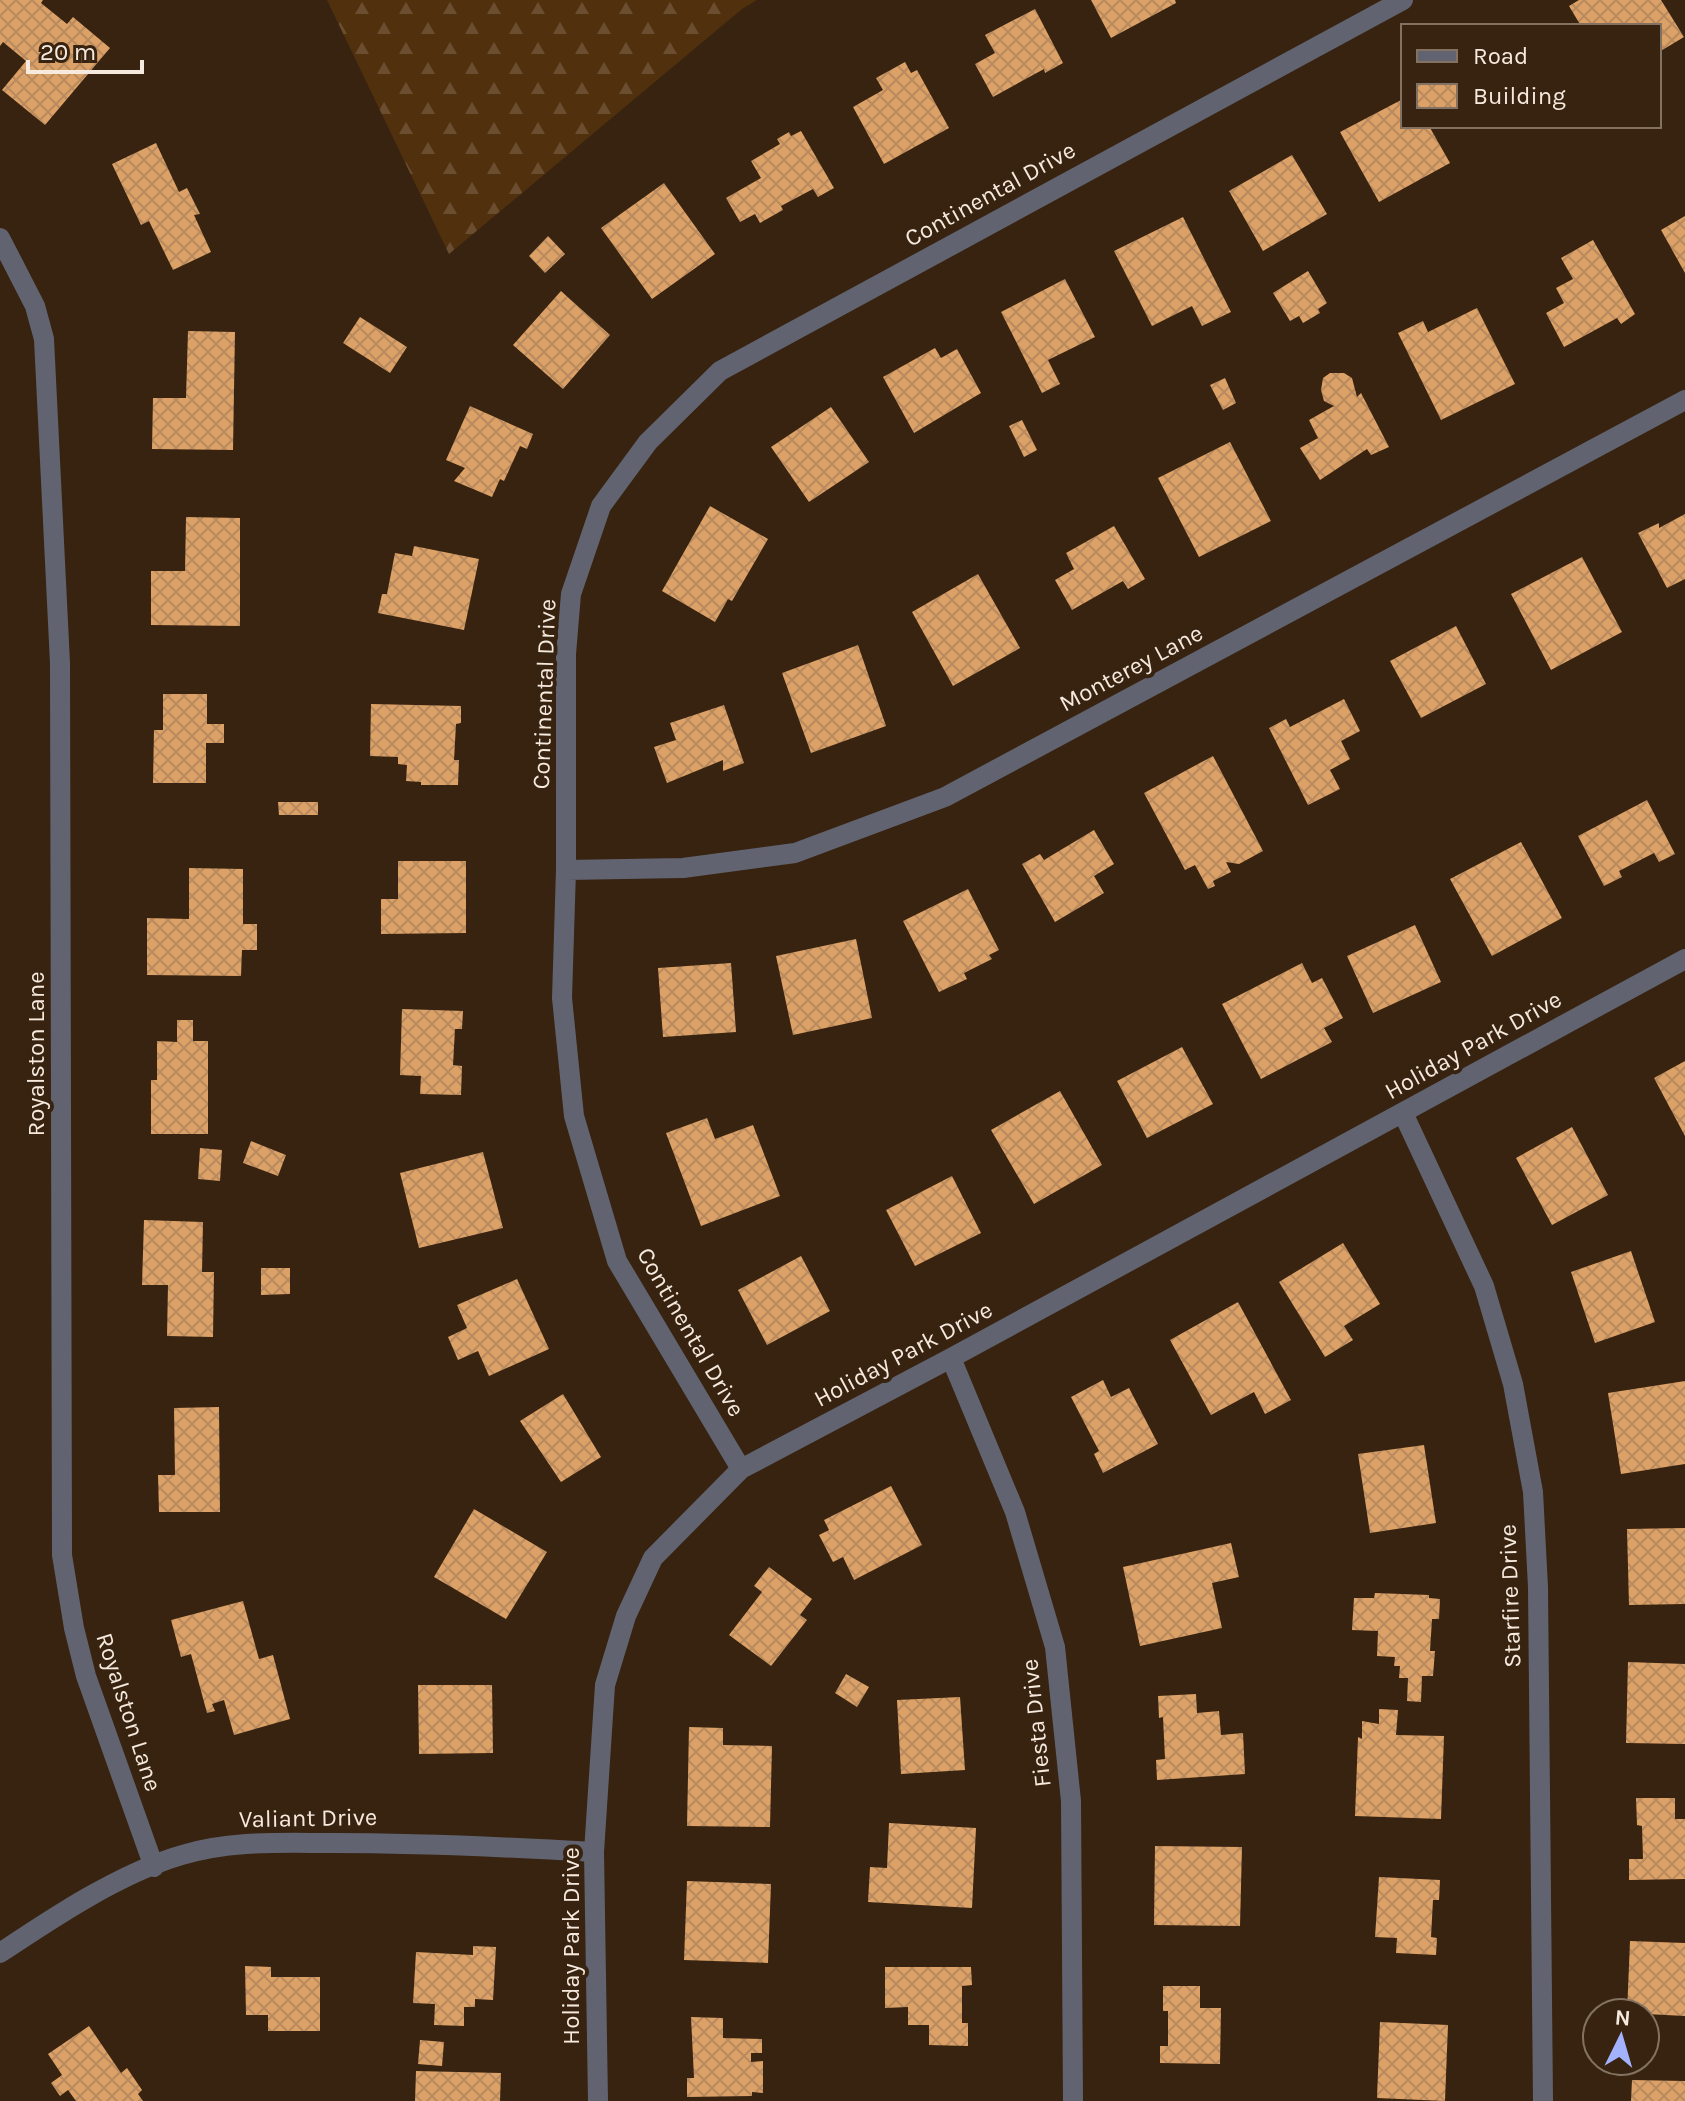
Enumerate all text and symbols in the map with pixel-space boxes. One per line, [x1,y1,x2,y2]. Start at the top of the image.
scale bar [28,24,142,74]
legend [1401,24,1661,128]
text: 20 m [40,38,96,66]
text: Road [1473,42,1528,70]
text: Building [1473,82,1566,110]
street label: Continental Drive [900,136,1080,252]
street label: Continental Drive [527,598,561,790]
street label: Monterey Lane [1055,618,1207,718]
street label: Royalston Lane [22,971,50,1137]
street label: Holiday Park Drive [1380,985,1566,1105]
street label: Continental Drive [631,1243,751,1421]
street label: Holiday Park Drive [809,1295,997,1413]
street label: Starfire Drive [1494,1524,1526,1668]
street label: Royalston Lane [90,1629,168,1795]
street label: Fiesta Drive [1015,1658,1057,1788]
street label: Valiant Drive [239,1803,377,1833]
street label: Holiday Park Drive [557,1847,585,2045]
north arrow [1581,1997,1661,2077]
text: N [1614,2004,1632,2032]

